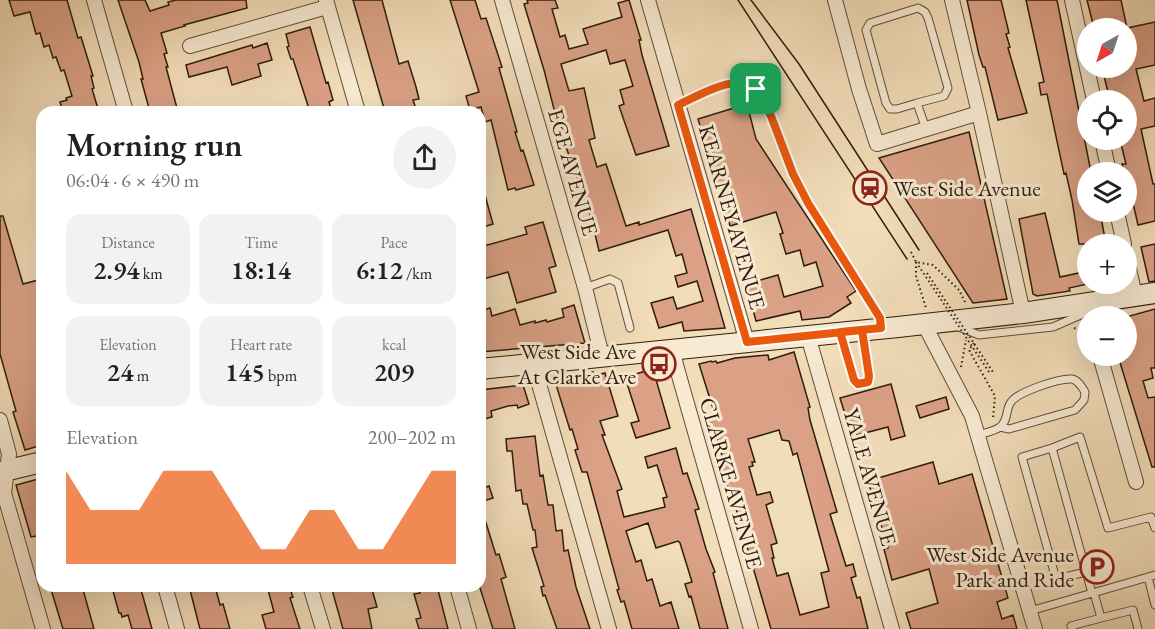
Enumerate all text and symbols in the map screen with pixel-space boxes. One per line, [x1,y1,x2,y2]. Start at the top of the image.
north arrow [1077,18,1137,78]
map controls [1077,18,1137,366]
pin [730,63,781,114]
icon: arrive [739,72,772,105]
button: locate [1077,90,1137,150]
street label: EGE AVENUE [541,105,605,239]
street label: KEARNEY AVENUE [692,121,772,313]
text: Morning run [66,123,243,166]
button: share [393,126,456,189]
button: layers [1077,162,1137,222]
text: 06:04 · 6 × 490 m [66,167,199,193]
station icon: West Side Avenue [852,170,888,206]
place label: West Side Avenue [893,174,1041,203]
text: Distance [101,232,155,253]
text: Time [244,232,278,253]
text: Pace [381,232,407,253]
button: + [1077,234,1137,294]
text: 2.94 [93,253,140,287]
text: 18:14 [231,253,291,287]
text: 6:12 [356,253,403,287]
text: km [140,263,163,284]
text: /km [403,263,432,284]
button: − [1077,306,1137,366]
text: Elevation [99,334,157,355]
text: Heart rate [230,334,292,355]
text: kcal [382,334,406,355]
place label: West Side Ave At Clarke Ave [517,337,636,391]
bus stop icon: West Side Ave At Clarke Ave [641,346,677,382]
text: 24 [107,355,134,389]
text: 145 [225,355,265,389]
text: 209 [374,355,414,389]
text: m [134,365,149,386]
text: bpm [265,365,297,386]
street label: CLARKE AVENUE [693,394,769,572]
street label: YALE AVENUE [837,405,903,549]
text: Elevation [66,424,138,450]
text: 200–202 m [368,424,456,450]
place label: West Side Avenue Park and Ride [926,540,1074,594]
parking icon: West Side Avenue Park and Ride [1079,549,1115,585]

